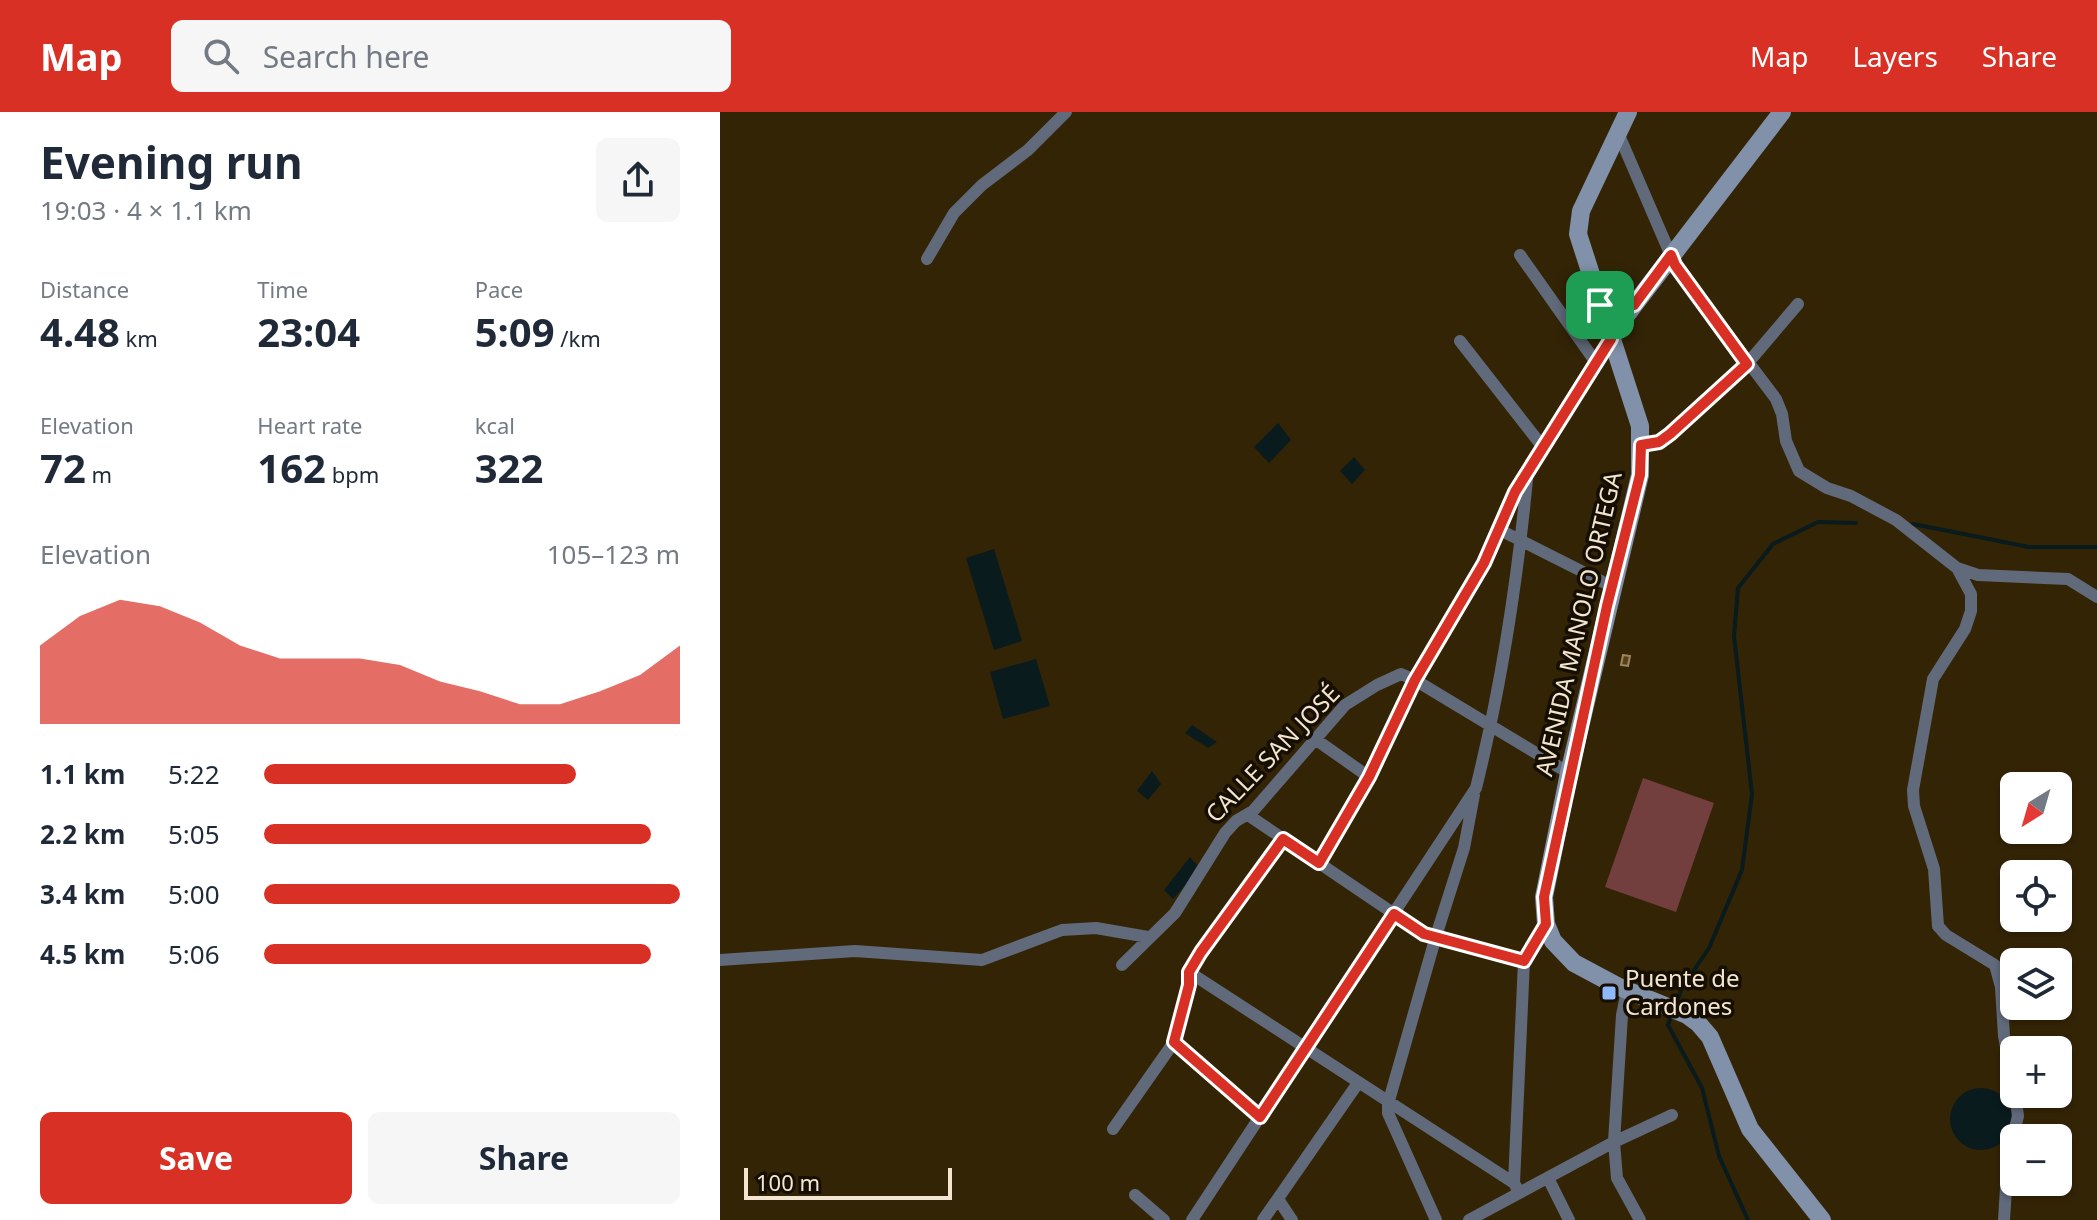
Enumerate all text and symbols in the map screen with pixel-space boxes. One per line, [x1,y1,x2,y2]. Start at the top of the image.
search box [171,20,731,92]
text: Map [40,30,123,82]
icon: search [199,34,243,78]
text: Search here [263,36,430,77]
text: Map [1750,37,1808,75]
text: Layers [1852,37,1938,75]
text: Share [1982,37,2057,75]
text: Evening run [40,132,303,192]
button: share [596,138,680,222]
text: 19:03 · 4 × 1.1 km [40,192,252,228]
pin [1566,271,1634,339]
text: Distance [40,274,129,304]
text: Time [257,274,308,304]
text: Pace [475,274,523,304]
icon: arrive [1578,283,1622,327]
text: 4.48 [40,304,120,359]
text: 23:04 [257,304,360,359]
text: 5:09 [475,304,555,359]
text: km [120,323,158,353]
text: /km [555,323,601,353]
text: Elevation [40,410,134,440]
text: Heart rate [257,410,362,440]
text: kcal [475,410,515,440]
text: 72 [40,440,86,495]
text: 162 [257,440,326,495]
text: 322 [475,440,543,495]
text: m [86,459,112,489]
text: bpm [326,459,379,489]
street label: AVENIDA MANOLO ORTEGA [1526,468,1629,779]
text: Elevation [40,536,151,572]
text: 105–123 m [547,536,680,572]
street label: CALLE SAN JOSÉ [1198,677,1346,829]
text: 1.1 km [40,756,125,792]
text: 5:22 [168,756,220,792]
north arrow [2000,772,2072,844]
map controls [2000,772,2072,1196]
text: 2.2 km [40,816,125,852]
text: 5:05 [168,816,220,852]
button: locate [2000,860,2072,932]
text: 3.4 km [40,876,125,912]
text: 5:00 [168,876,220,912]
text: 4.5 km [40,936,125,972]
text: 5:06 [168,936,220,972]
button: layers [2000,948,2072,1020]
place label: Puente de Cardones [1625,961,1739,1022]
marker: Puente de Cardones [1600,984,1618,1002]
button: + [2000,1036,2072,1108]
button: Save [40,1112,352,1204]
button: Share [368,1112,680,1204]
button: − [2000,1124,2072,1196]
scale bar [744,1164,952,1200]
text: 100 m [756,1167,820,1197]

